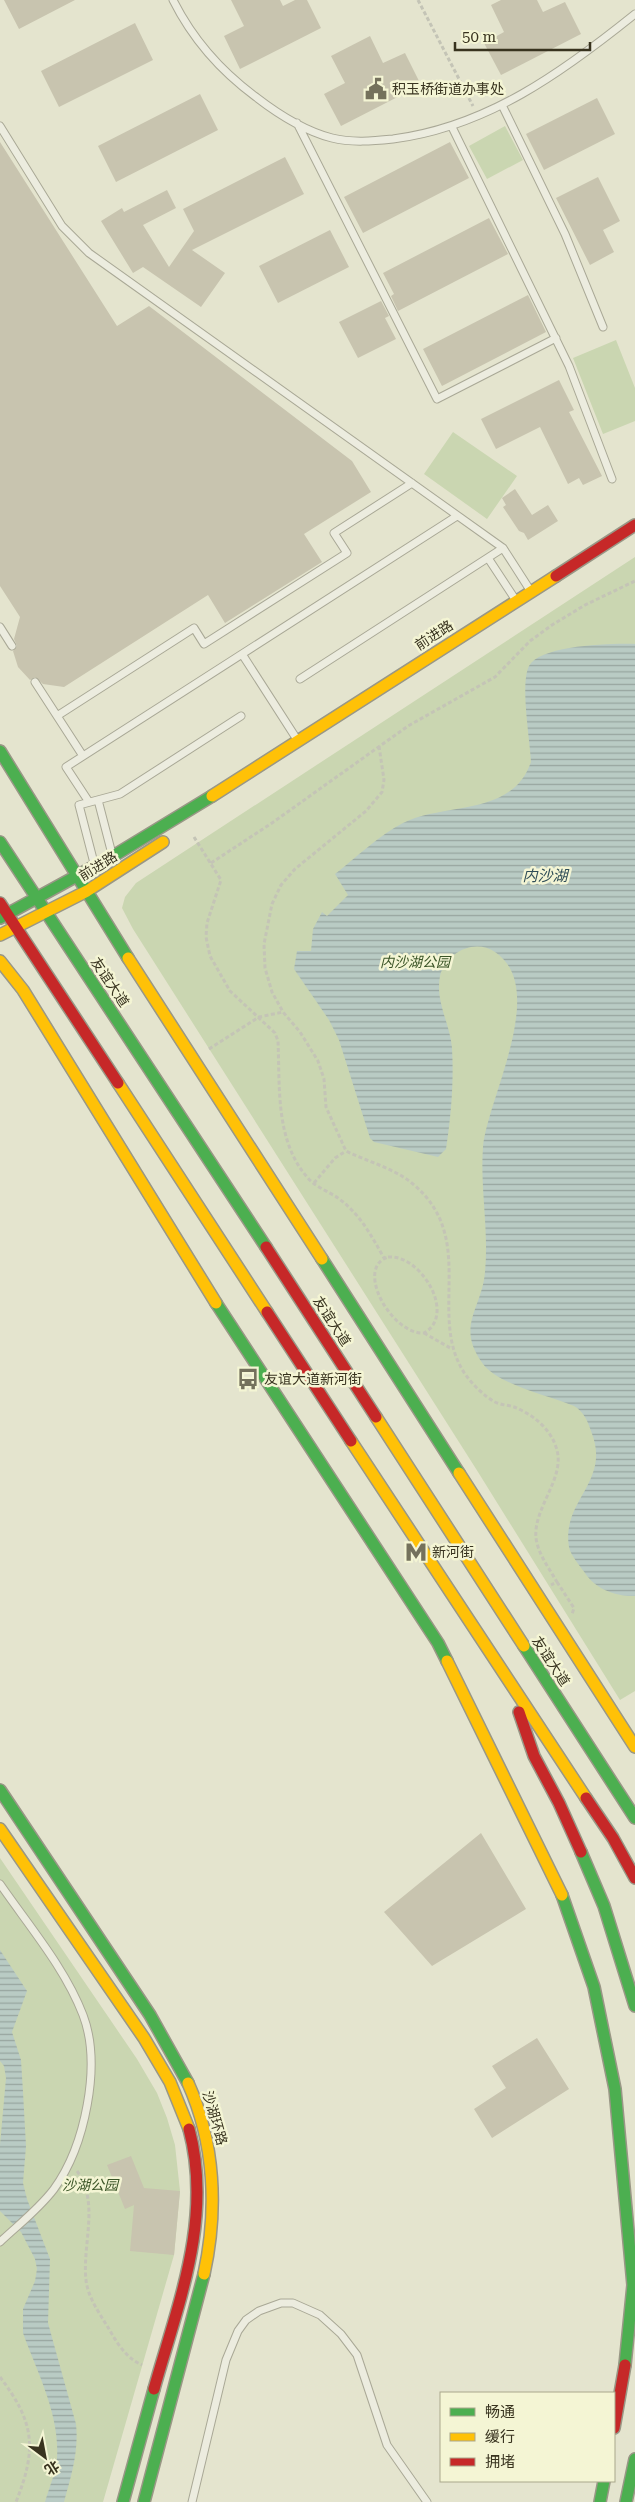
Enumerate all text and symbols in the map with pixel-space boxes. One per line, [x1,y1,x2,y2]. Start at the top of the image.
scale bar [455,20,590,52]
text: 50 m [462,28,497,46]
public building icon: 积玉桥街道办事处 [363,76,389,102]
place label: 积玉桥街道办事处 [392,81,504,97]
street label: 前进路 [412,617,456,653]
street label: 前进路 [76,848,120,884]
water label: 内沙湖 [522,867,569,885]
street label: 友谊大道 [88,954,132,1010]
park label: 内沙湖公园 [380,954,452,970]
street label: 友谊大道 [310,1293,354,1349]
bus stop icon: 友谊大道新河街 [235,1366,261,1392]
place label: 友谊大道新河街 [264,1371,362,1387]
metro station icon: 新河街 [403,1539,429,1565]
place label: 新河街 [432,1544,474,1560]
street label: 友谊大道 [529,1633,573,1689]
street label: 沙湖环路 [200,2089,230,2147]
park label: 沙湖公园 [62,2177,120,2193]
legend [440,2392,615,2482]
text: 畅通 [485,2403,515,2421]
text: 缓行 [485,2428,515,2446]
north arrow [20,2432,70,2482]
text: 拥堵 [485,2453,515,2471]
text: 北 [42,2458,62,2479]

